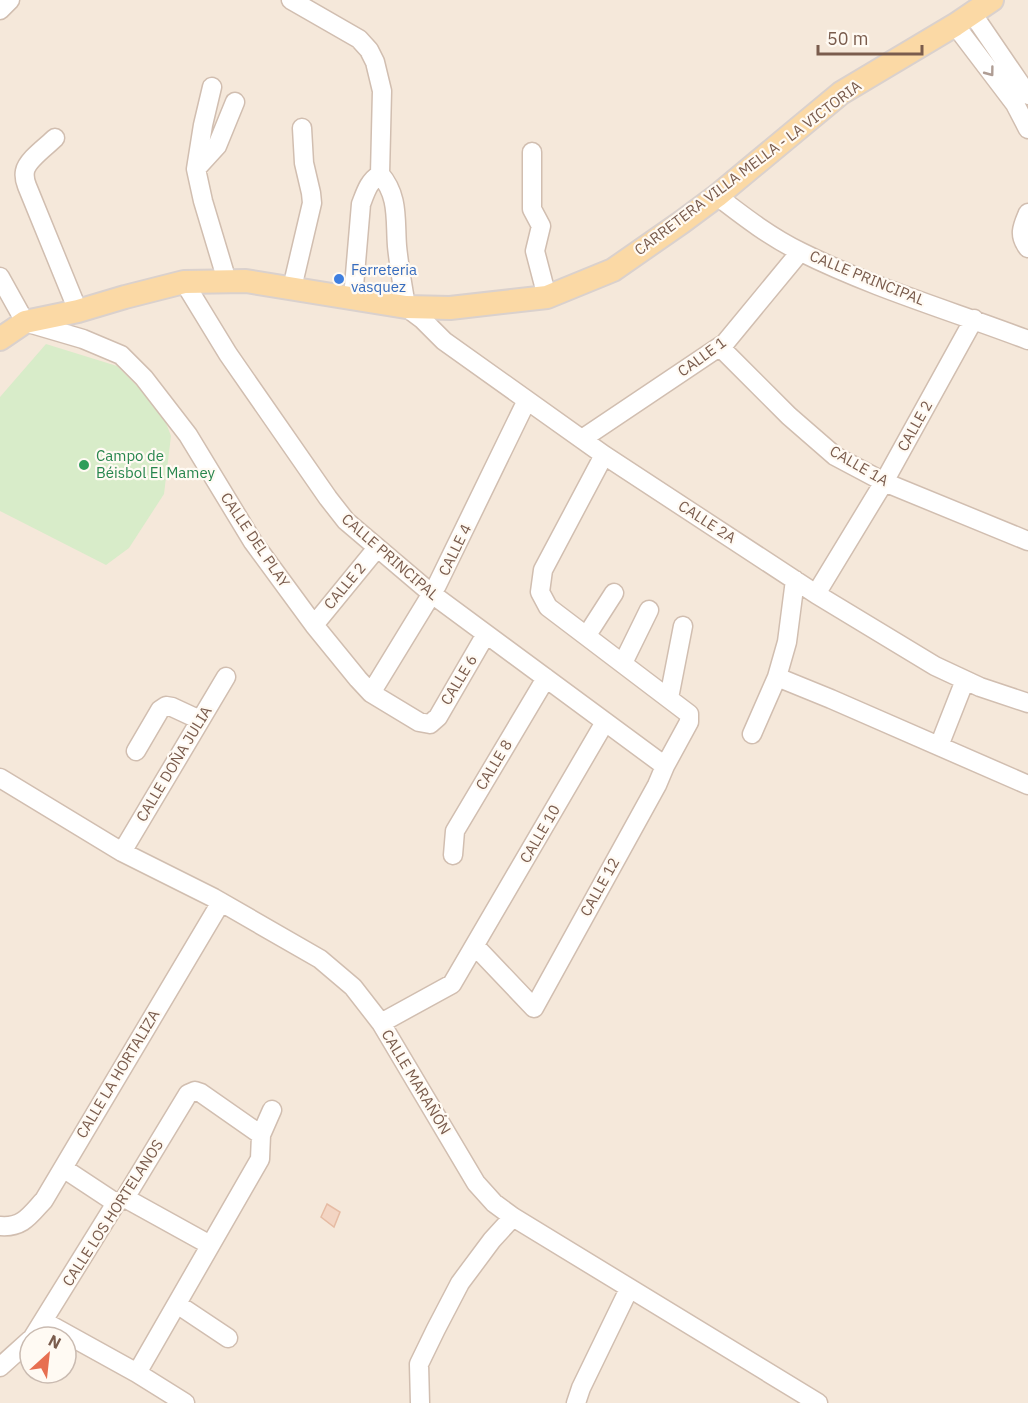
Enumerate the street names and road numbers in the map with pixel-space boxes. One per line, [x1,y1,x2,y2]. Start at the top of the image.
street label: CARRETERA VILLA MELLA - LA VICTORIA [631,76,865,259]
street label: CALLE PRINCIPAL [807,246,928,309]
street label: CALLE 1 [674,333,730,381]
street label: CALLE 2 [893,397,936,455]
street label: CALLE 1A [826,441,892,490]
street label: CALLE DEL PLAY [217,489,294,591]
street label: CALLE 2A [675,496,740,547]
street label: CALLE PRINCIPAL [338,509,443,604]
street label: CALLE 4 [434,521,475,579]
street label: CALLE 2 [320,558,370,613]
street label: CALLE 6 [436,651,481,708]
street label: CALLE DOÑA JULIA [132,702,216,825]
street label: CALLE 8 [471,736,516,793]
street label: CALLE 10 [515,801,564,866]
street label: CALLE 12 [576,854,623,919]
street label: CALLE LA HORTALIZA [72,1006,164,1142]
street label: CALLE MARAÑÓN [378,1026,455,1138]
street label: CALLE LOS HORTELANOS [58,1136,167,1290]

